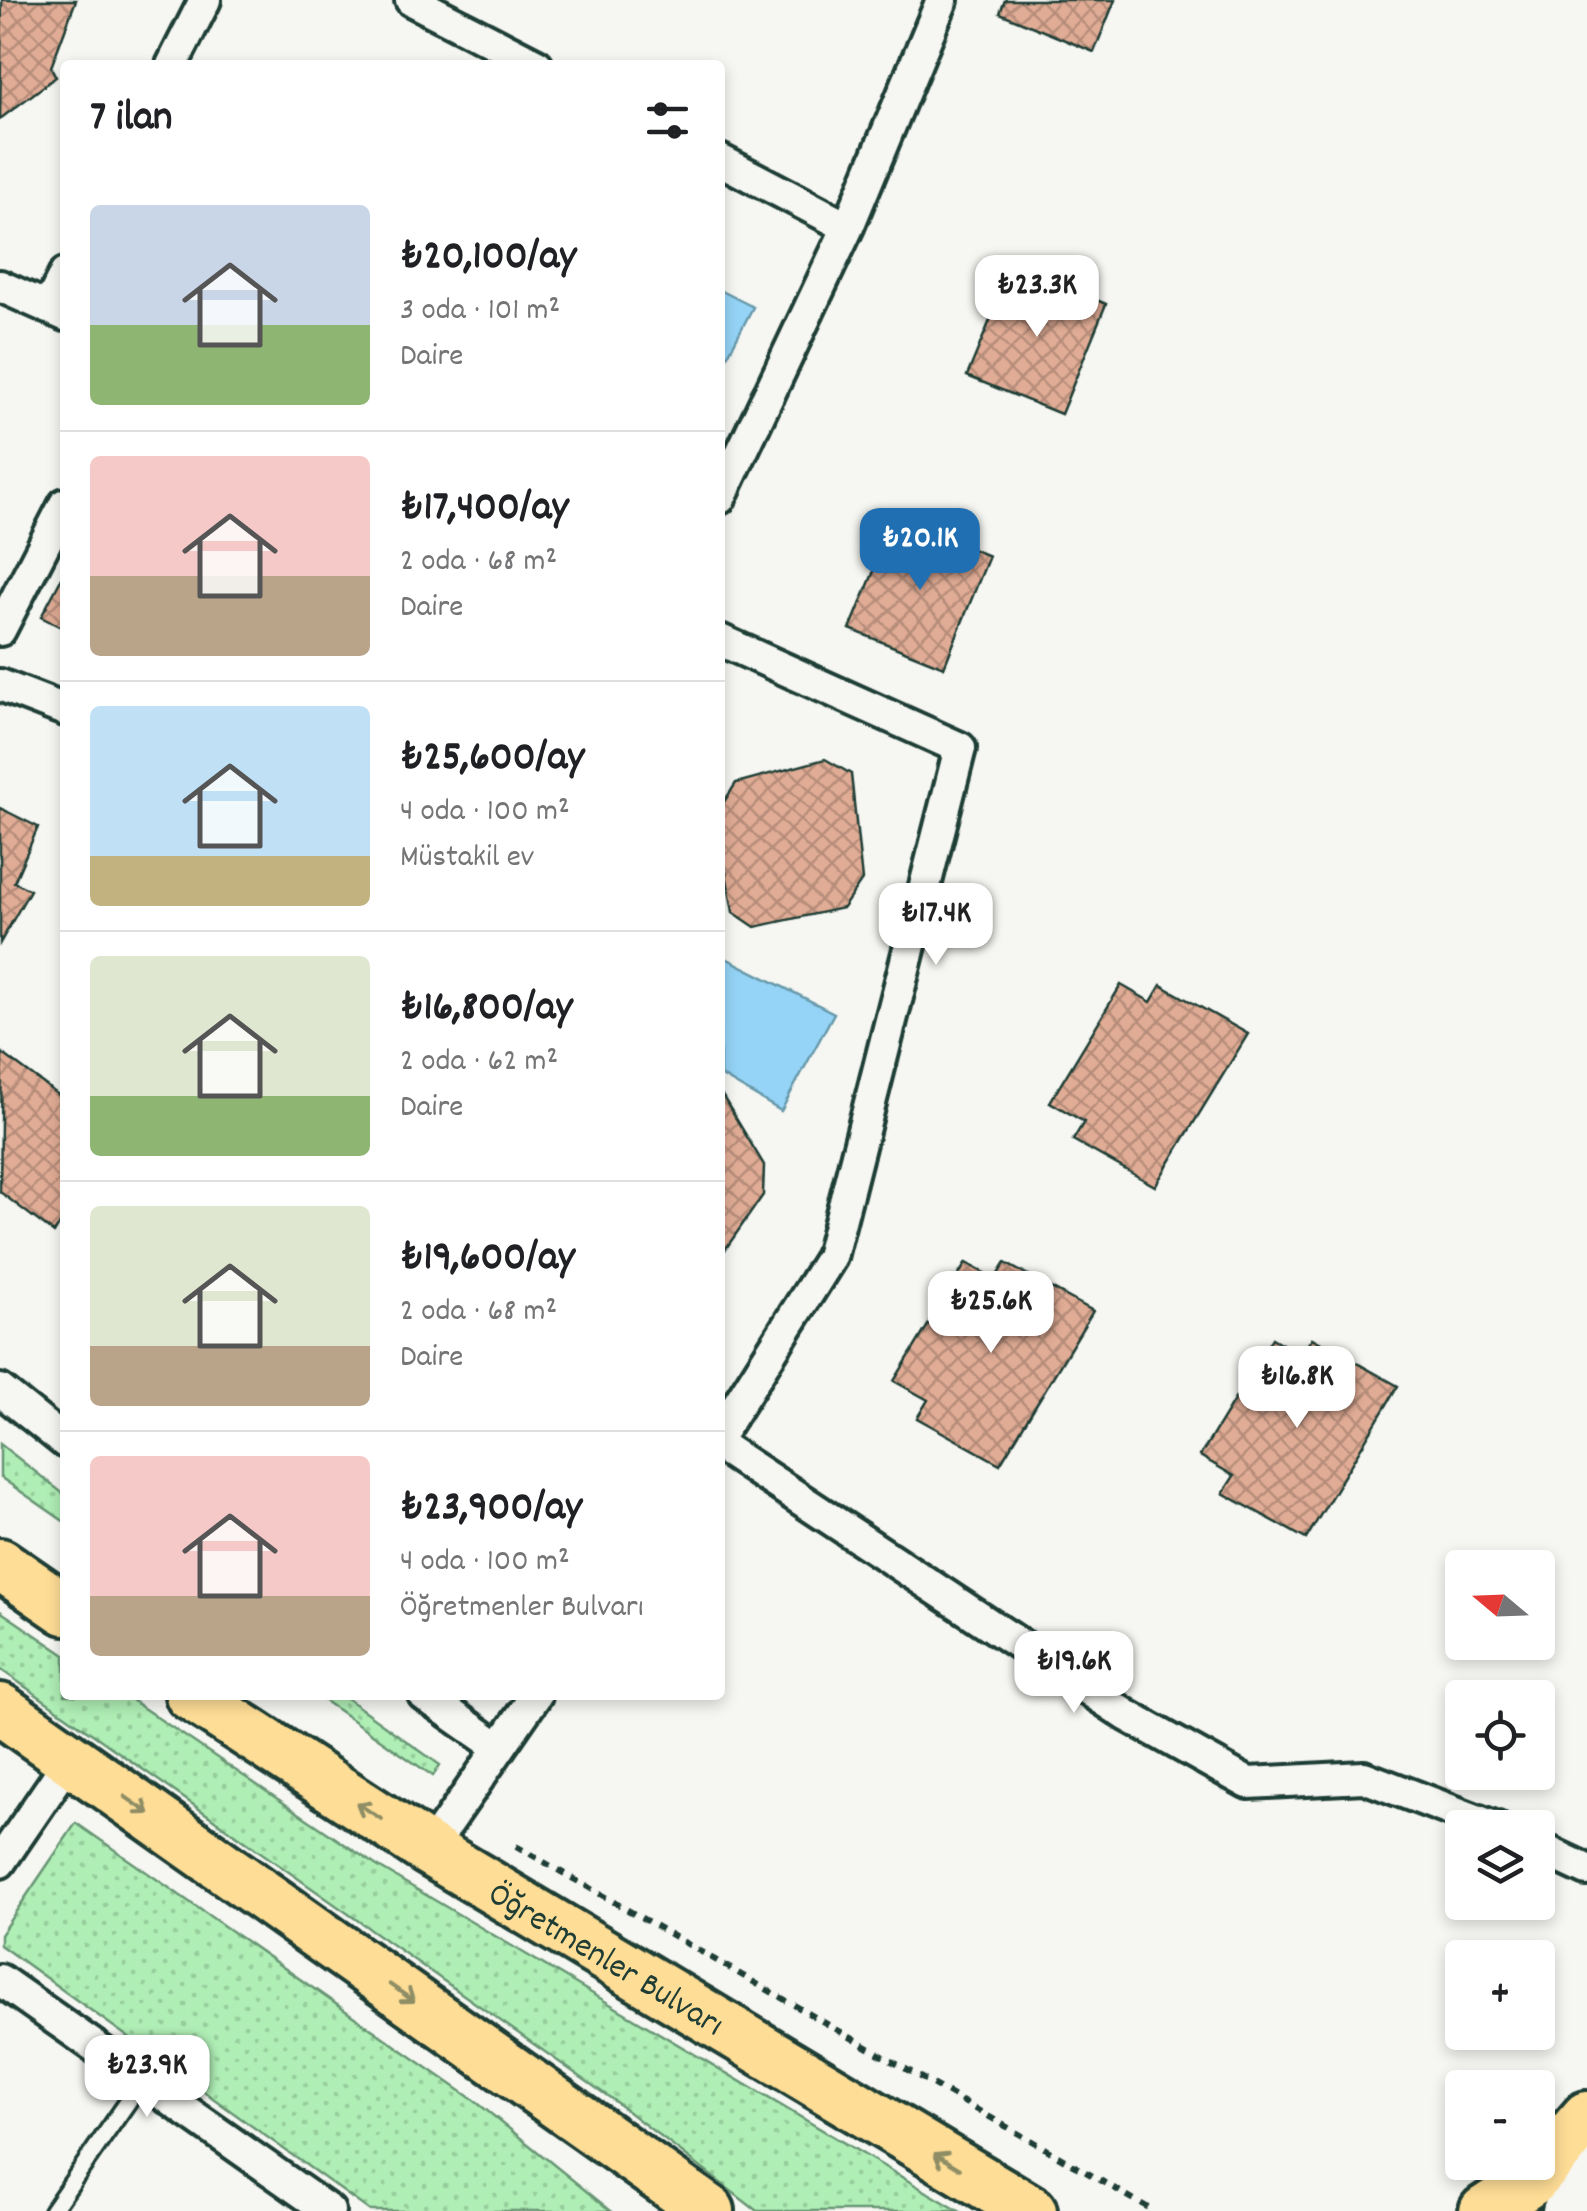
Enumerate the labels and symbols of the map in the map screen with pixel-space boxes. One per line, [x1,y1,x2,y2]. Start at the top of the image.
pin: ₺23.3K [956,255,1118,340]
pin: ₺20.1K [839,508,1001,593]
pin: ₺17.4K [855,883,1017,968]
pin: ₺25.6K [910,1271,1072,1356]
pin: ₺16.8K [1216,1346,1378,1431]
north arrow [1445,1550,1555,1660]
pin: ₺19.6K [993,1631,1155,1716]
one-way arrow [123,1794,150,1815]
one-way arrow [356,1801,384,1822]
street label: Öğretmenler Bulvarı [478,1871,732,2051]
one-way arrow [388,1982,415,2003]
pin: ₺23.9K [66,2035,228,2120]
one-way arrow [933,2151,962,2171]

